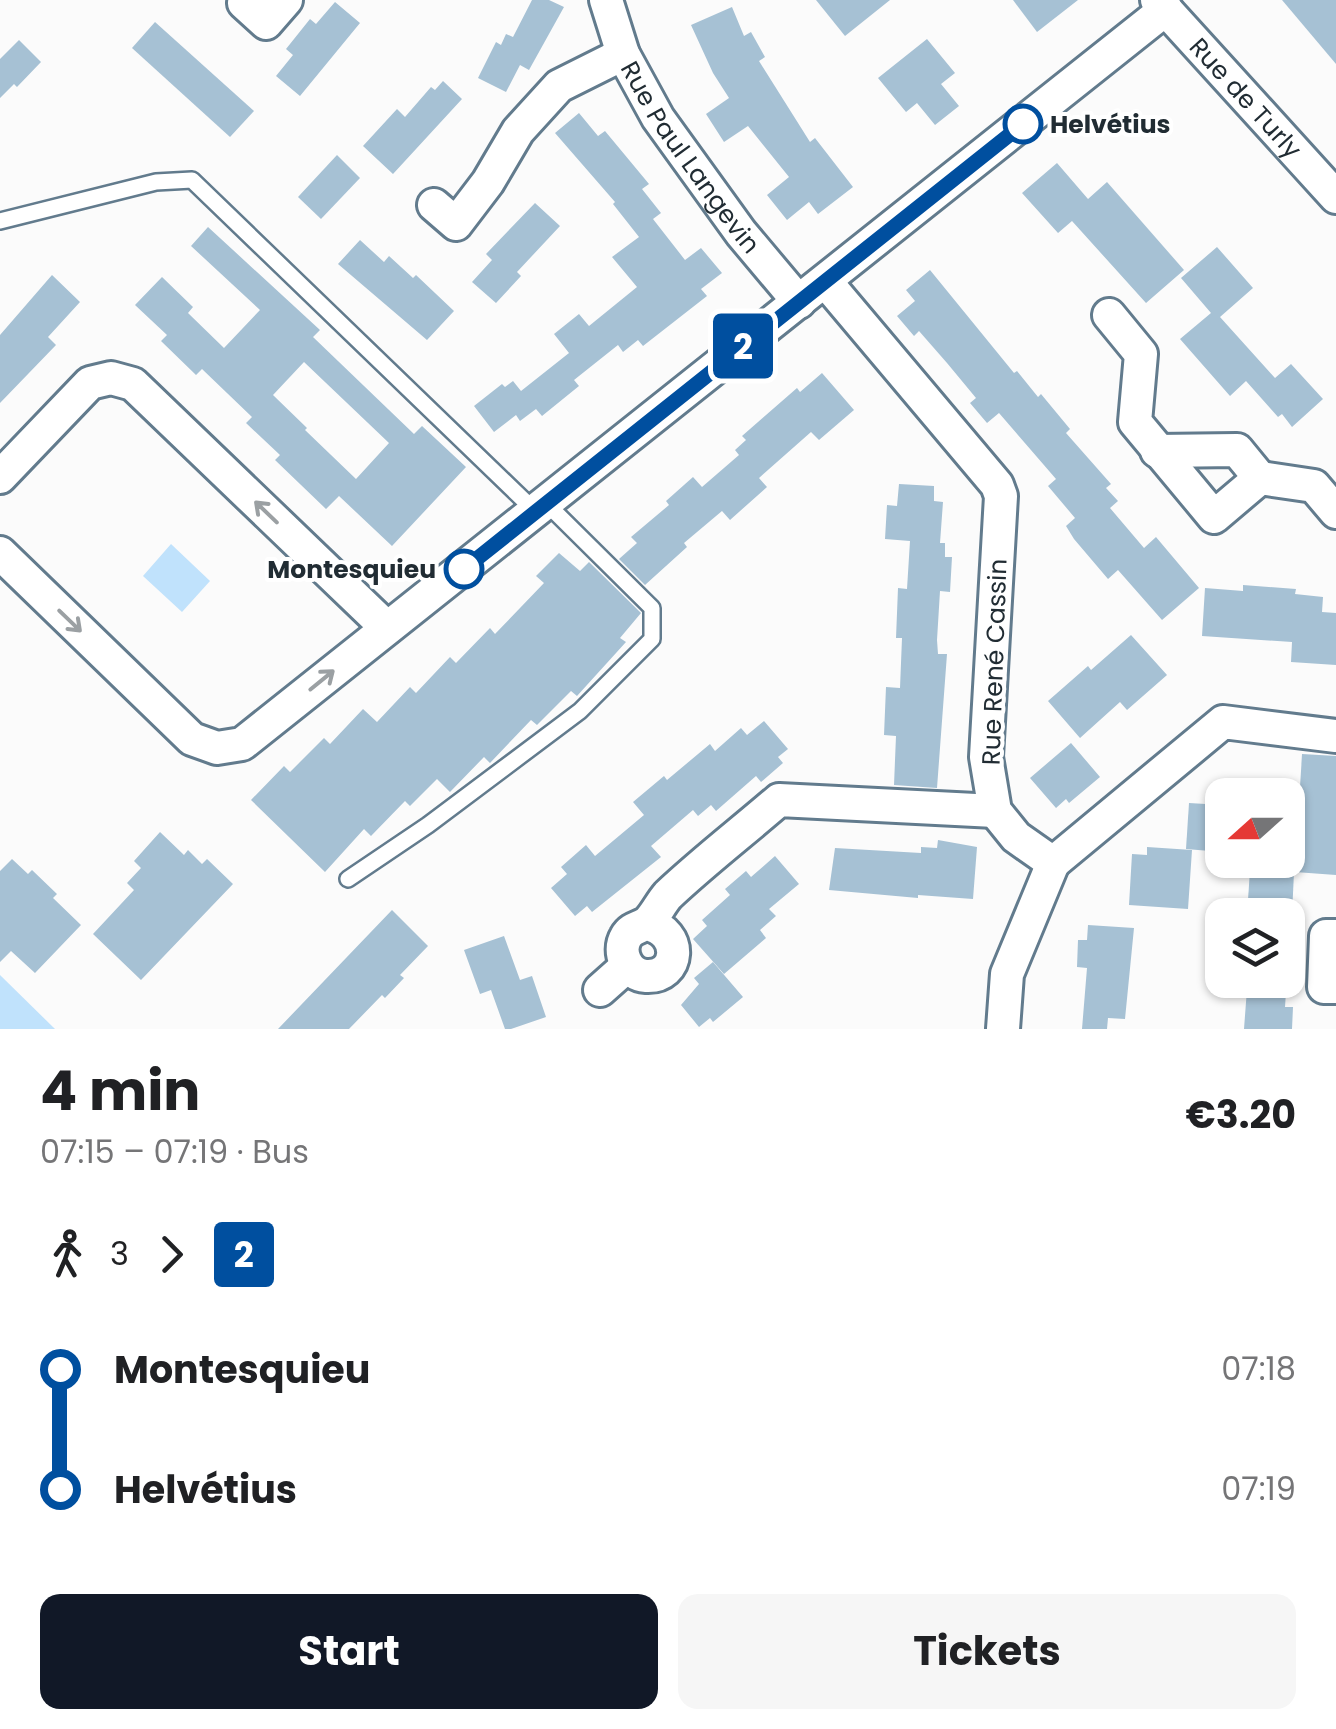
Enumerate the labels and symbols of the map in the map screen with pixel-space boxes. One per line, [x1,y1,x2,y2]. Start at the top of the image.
street label: Rue de Turly [1181,30,1309,166]
street label: Rue Paul Langevin [612,55,768,261]
marker: Helvétius [1004,105,1042,143]
place label: Helvétius [1050,107,1170,142]
line badge: 2 [710,314,776,378]
one-way arrow [255,500,279,524]
marker: Montesquieu [445,550,483,588]
place label: Montesquieu [267,552,436,587]
street label: Rue René Cassin [973,558,1016,766]
one-way arrow [58,608,82,632]
one-way arrow [309,669,335,691]
north arrow [1205,778,1305,878]

